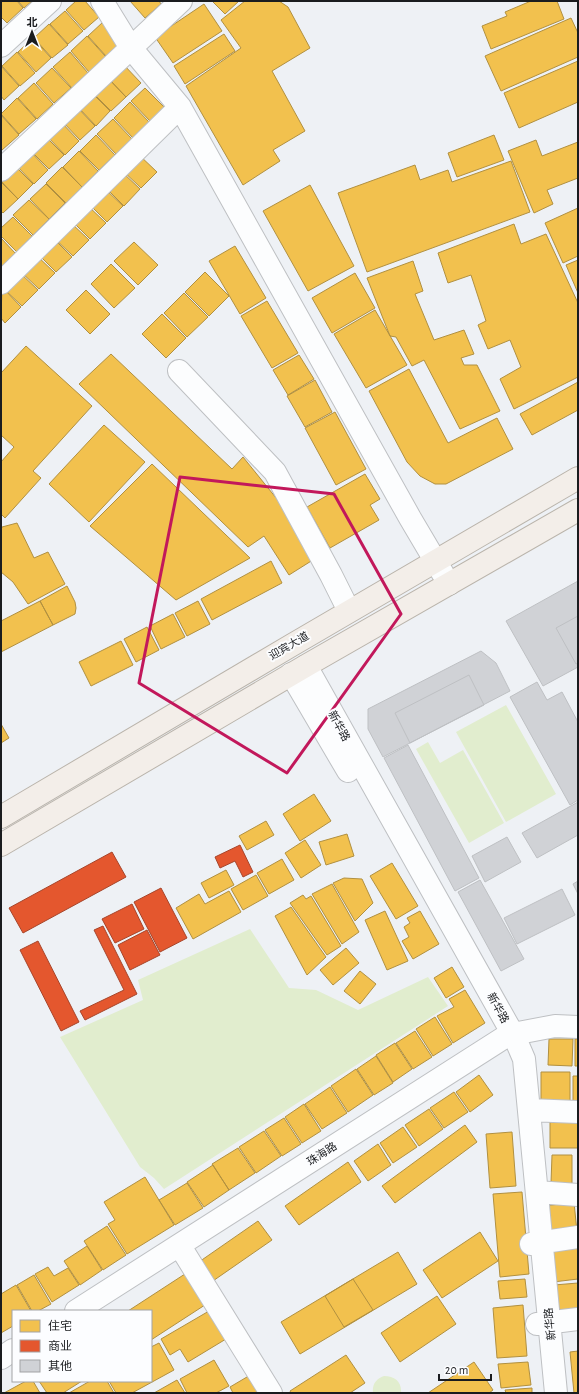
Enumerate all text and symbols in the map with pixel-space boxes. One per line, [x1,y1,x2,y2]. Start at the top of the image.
north arrow [12,12,52,52]
text: 北 [27,17,38,28]
street label: 迎宾大道 [267,629,311,662]
street label: 新华路 [326,708,353,743]
street label: 新华路 [485,990,512,1025]
street label: 珠海路 [305,1140,339,1168]
street label: 新华路 [542,1307,557,1341]
legend [12,1310,152,1382]
text: 住宅 [48,1319,72,1332]
text: 商业 [48,1339,72,1352]
scale bar [439,1356,491,1382]
text: 其他 [48,1360,72,1372]
text: 20 m [445,1364,468,1376]

